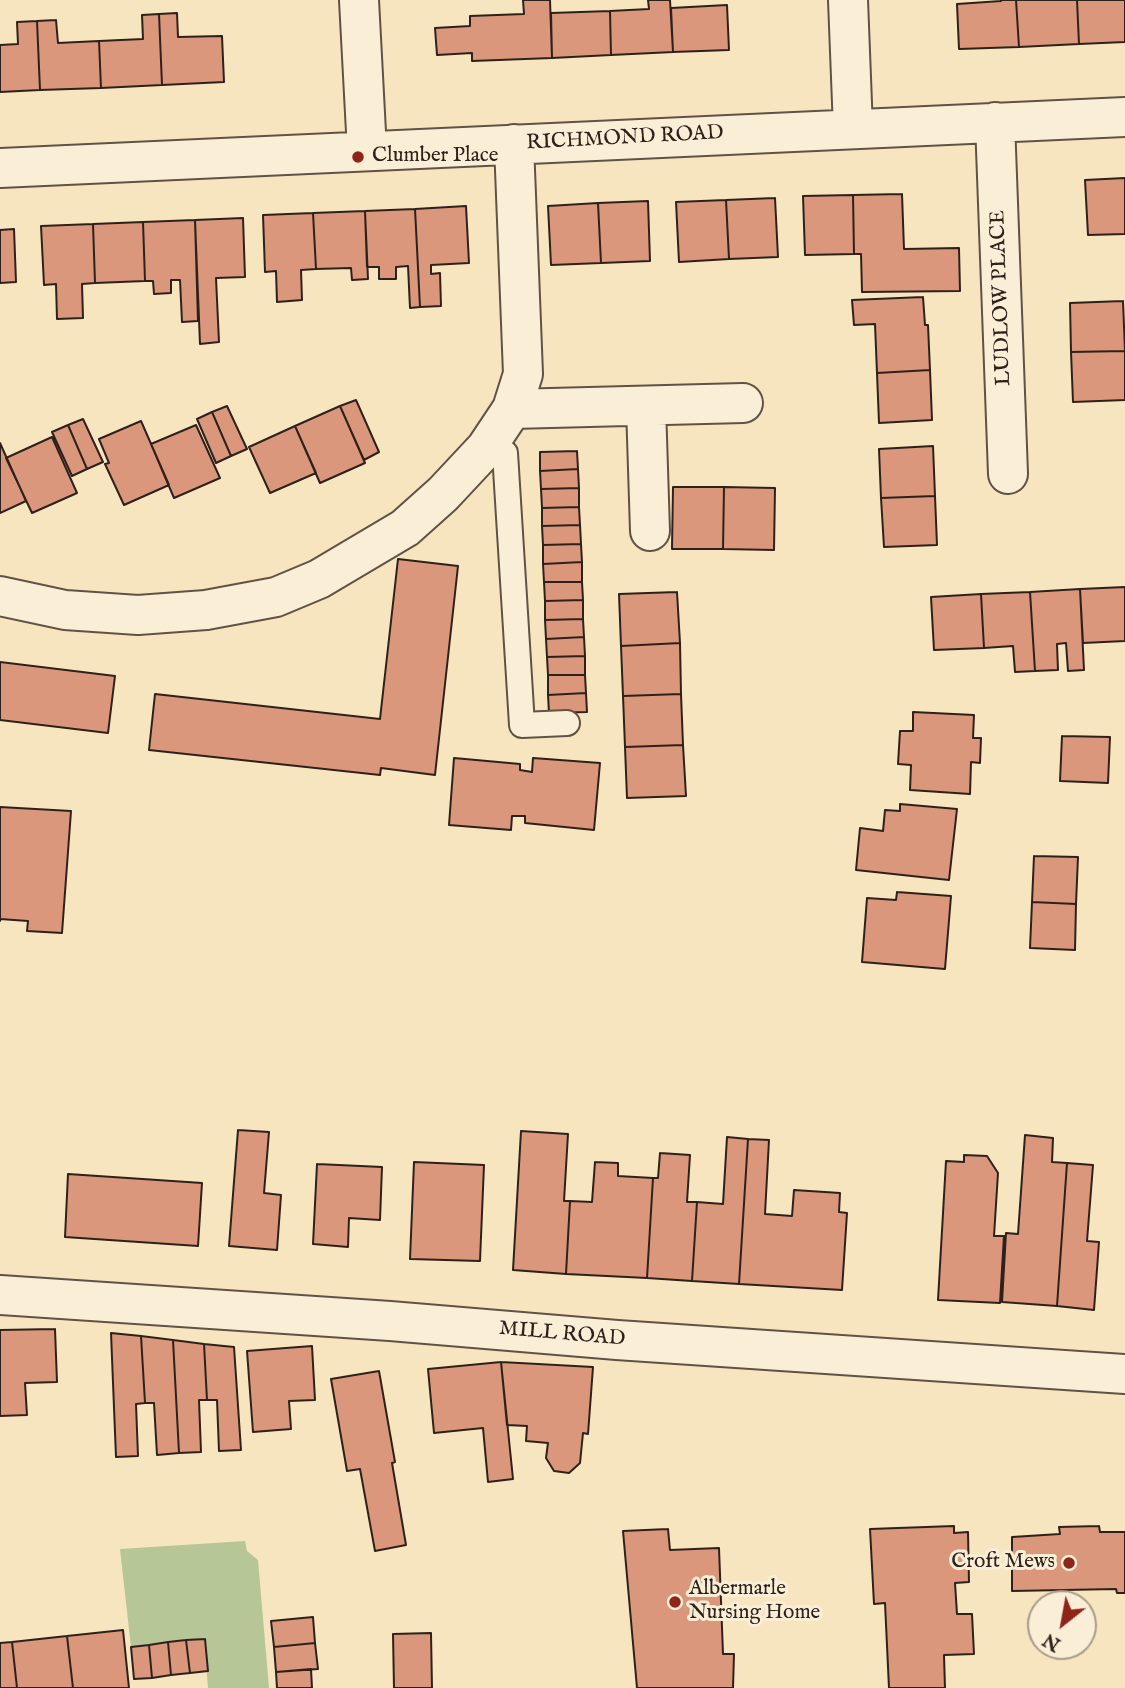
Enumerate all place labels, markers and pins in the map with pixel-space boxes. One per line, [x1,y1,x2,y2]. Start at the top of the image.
place label: Clumber Place [372,144,498,170]
marker: Clumber Place [350,149,366,165]
place label: Croft Mews [951,1550,1055,1576]
marker: Croft Mews [1061,1555,1077,1571]
place label: Albermarle Nursing Home [689,1577,820,1627]
marker: Albermarle Nursing Home [667,1594,683,1610]

